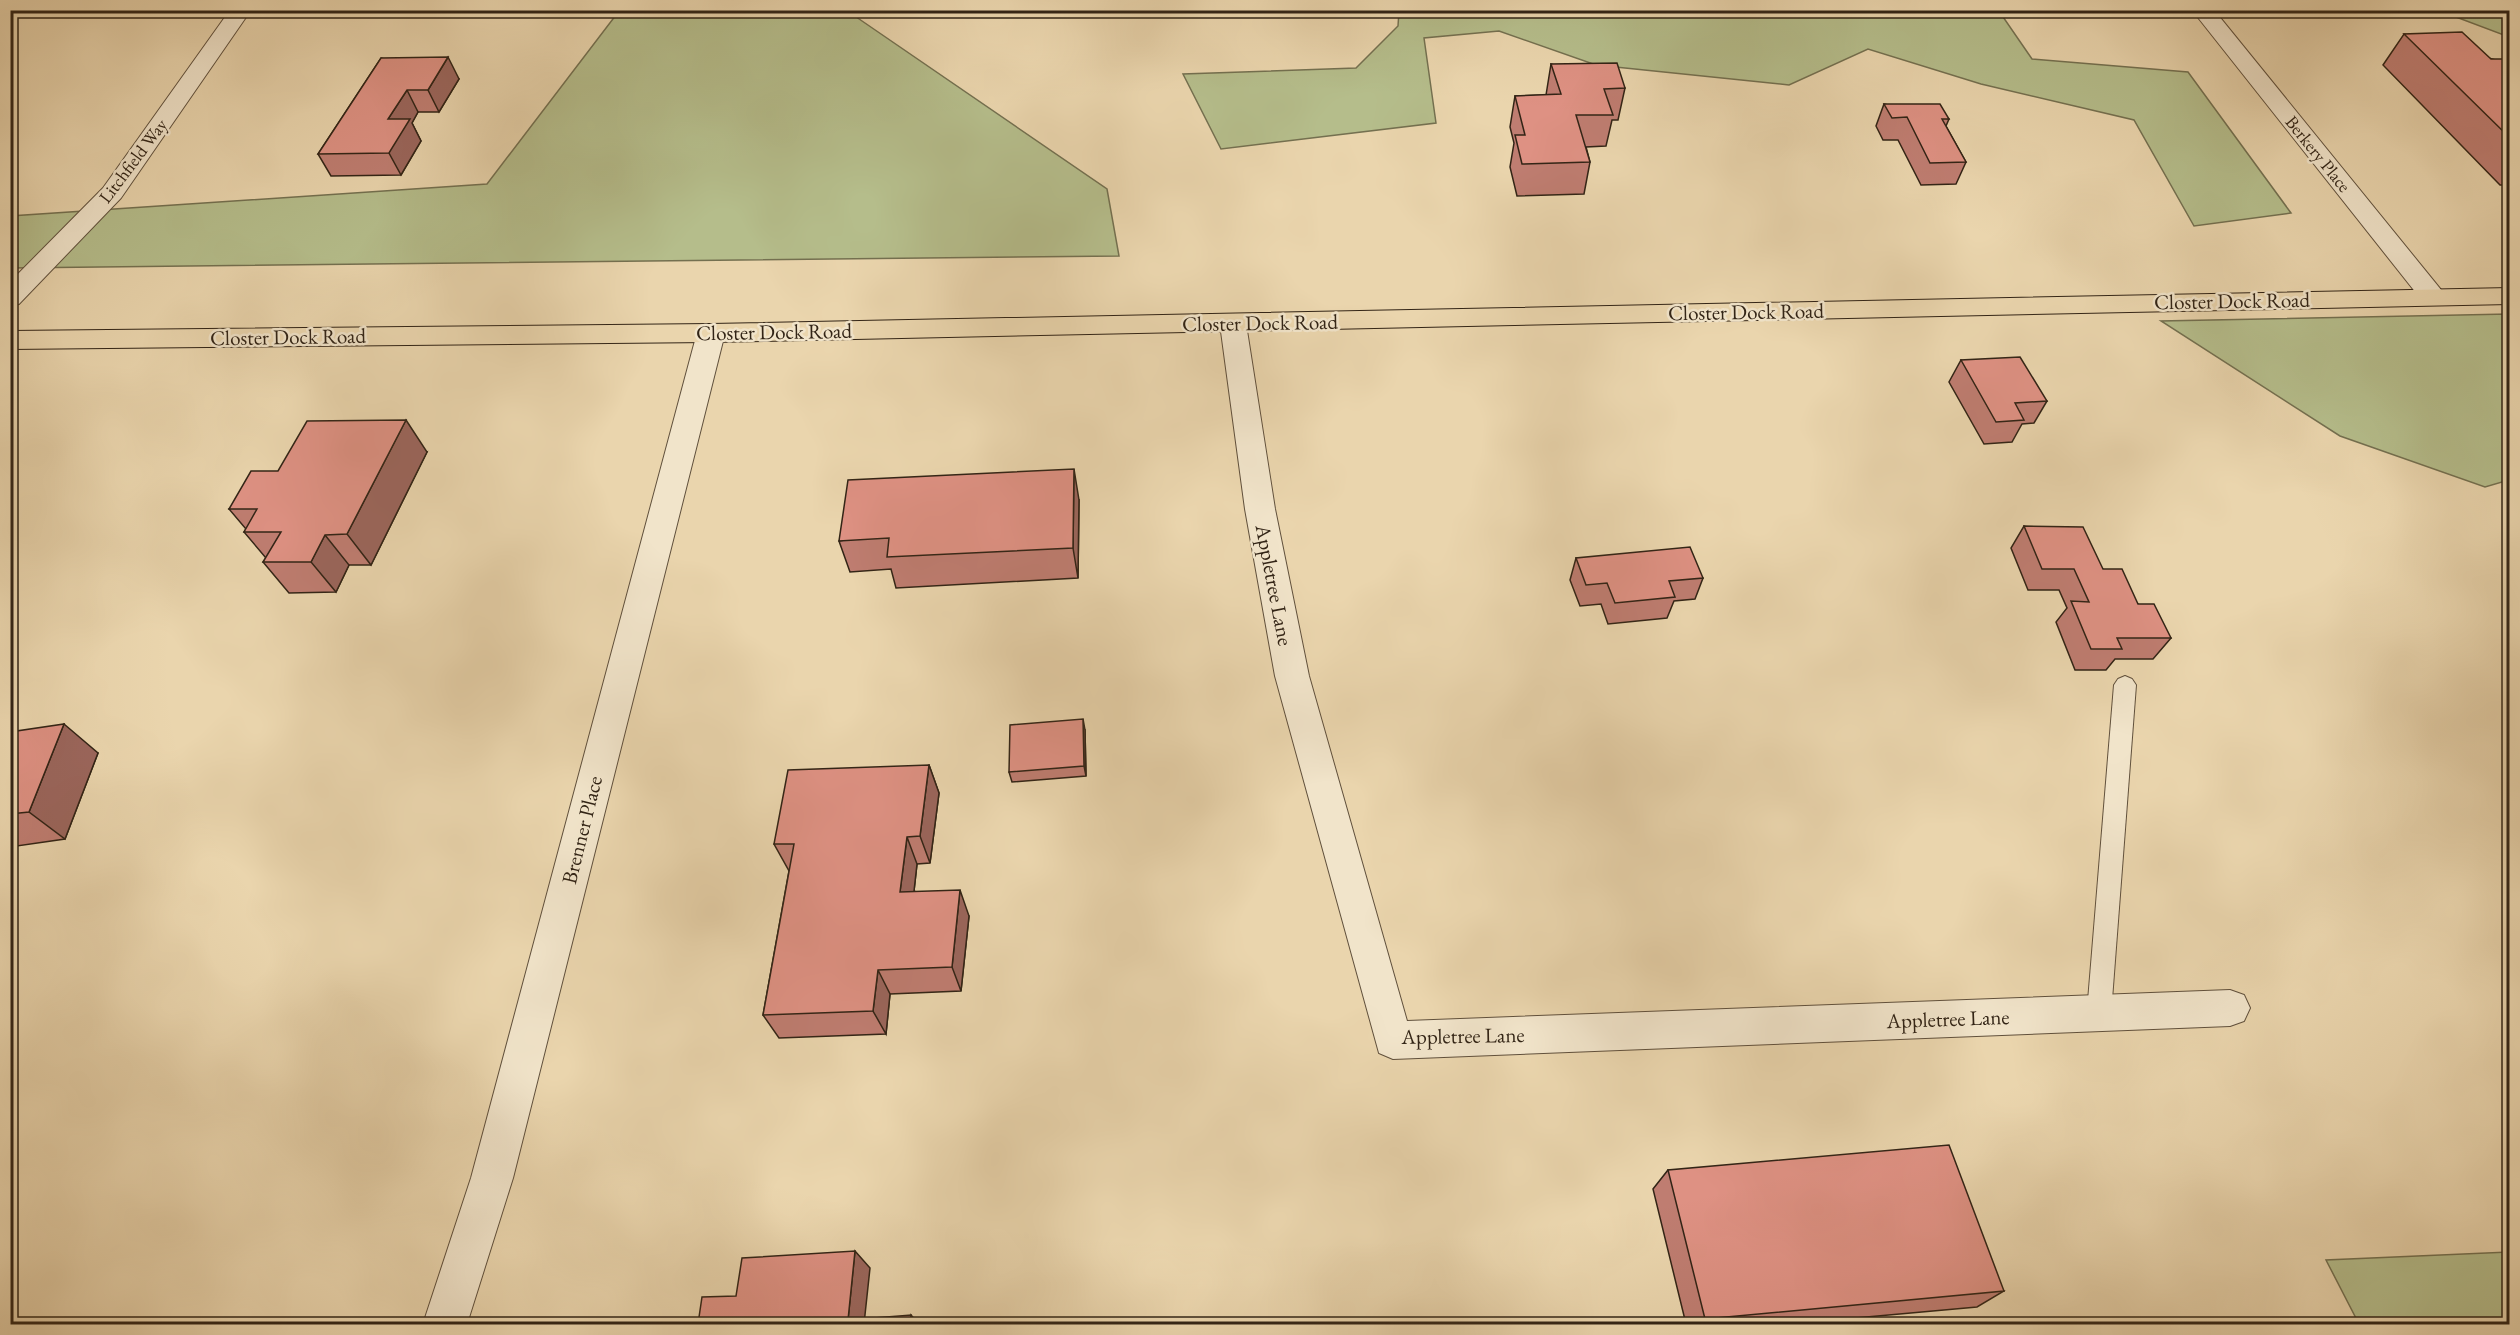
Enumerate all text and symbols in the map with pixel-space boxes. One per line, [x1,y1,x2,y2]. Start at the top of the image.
street label: Berkery Place [2281,111,2356,197]
street label: Litchfield Way [93,114,172,208]
street label: Closter Dock Road [2154,286,2311,315]
street label: Closter Dock Road [1668,297,1825,326]
street label: Closter Dock Road [1182,308,1339,337]
street label: Closter Dock Road [696,317,853,346]
street label: Closter Dock Road [210,322,367,351]
street label: Appletree Lane [1249,521,1299,648]
street label: Brenner Place [555,773,608,887]
street label: Appletree Lane [1885,1003,2010,1034]
street label: Appletree Lane [1400,1021,1525,1050]

